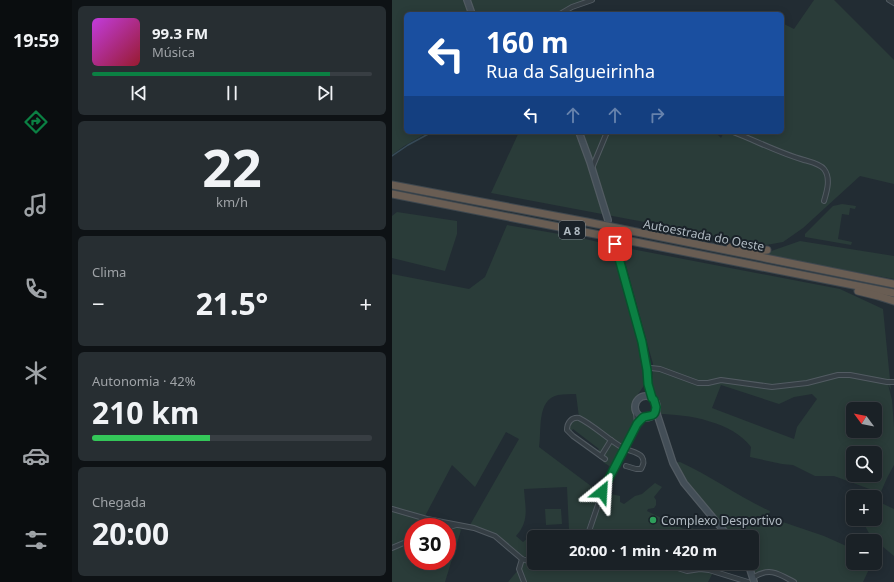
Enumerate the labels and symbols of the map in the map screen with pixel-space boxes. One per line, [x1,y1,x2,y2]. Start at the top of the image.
street label: Autoestrada do Oeste [642,215,766,255]
road number: A 8 [559,221,585,239]
pin [598,227,632,261]
north arrow [846,402,882,438]
position arrow [581,471,623,513]
place label: Complexo Desportivo [661,512,782,529]
marker: Complexo Desportivo [648,515,658,525]
speed limit sign: 30 [404,518,456,570]

